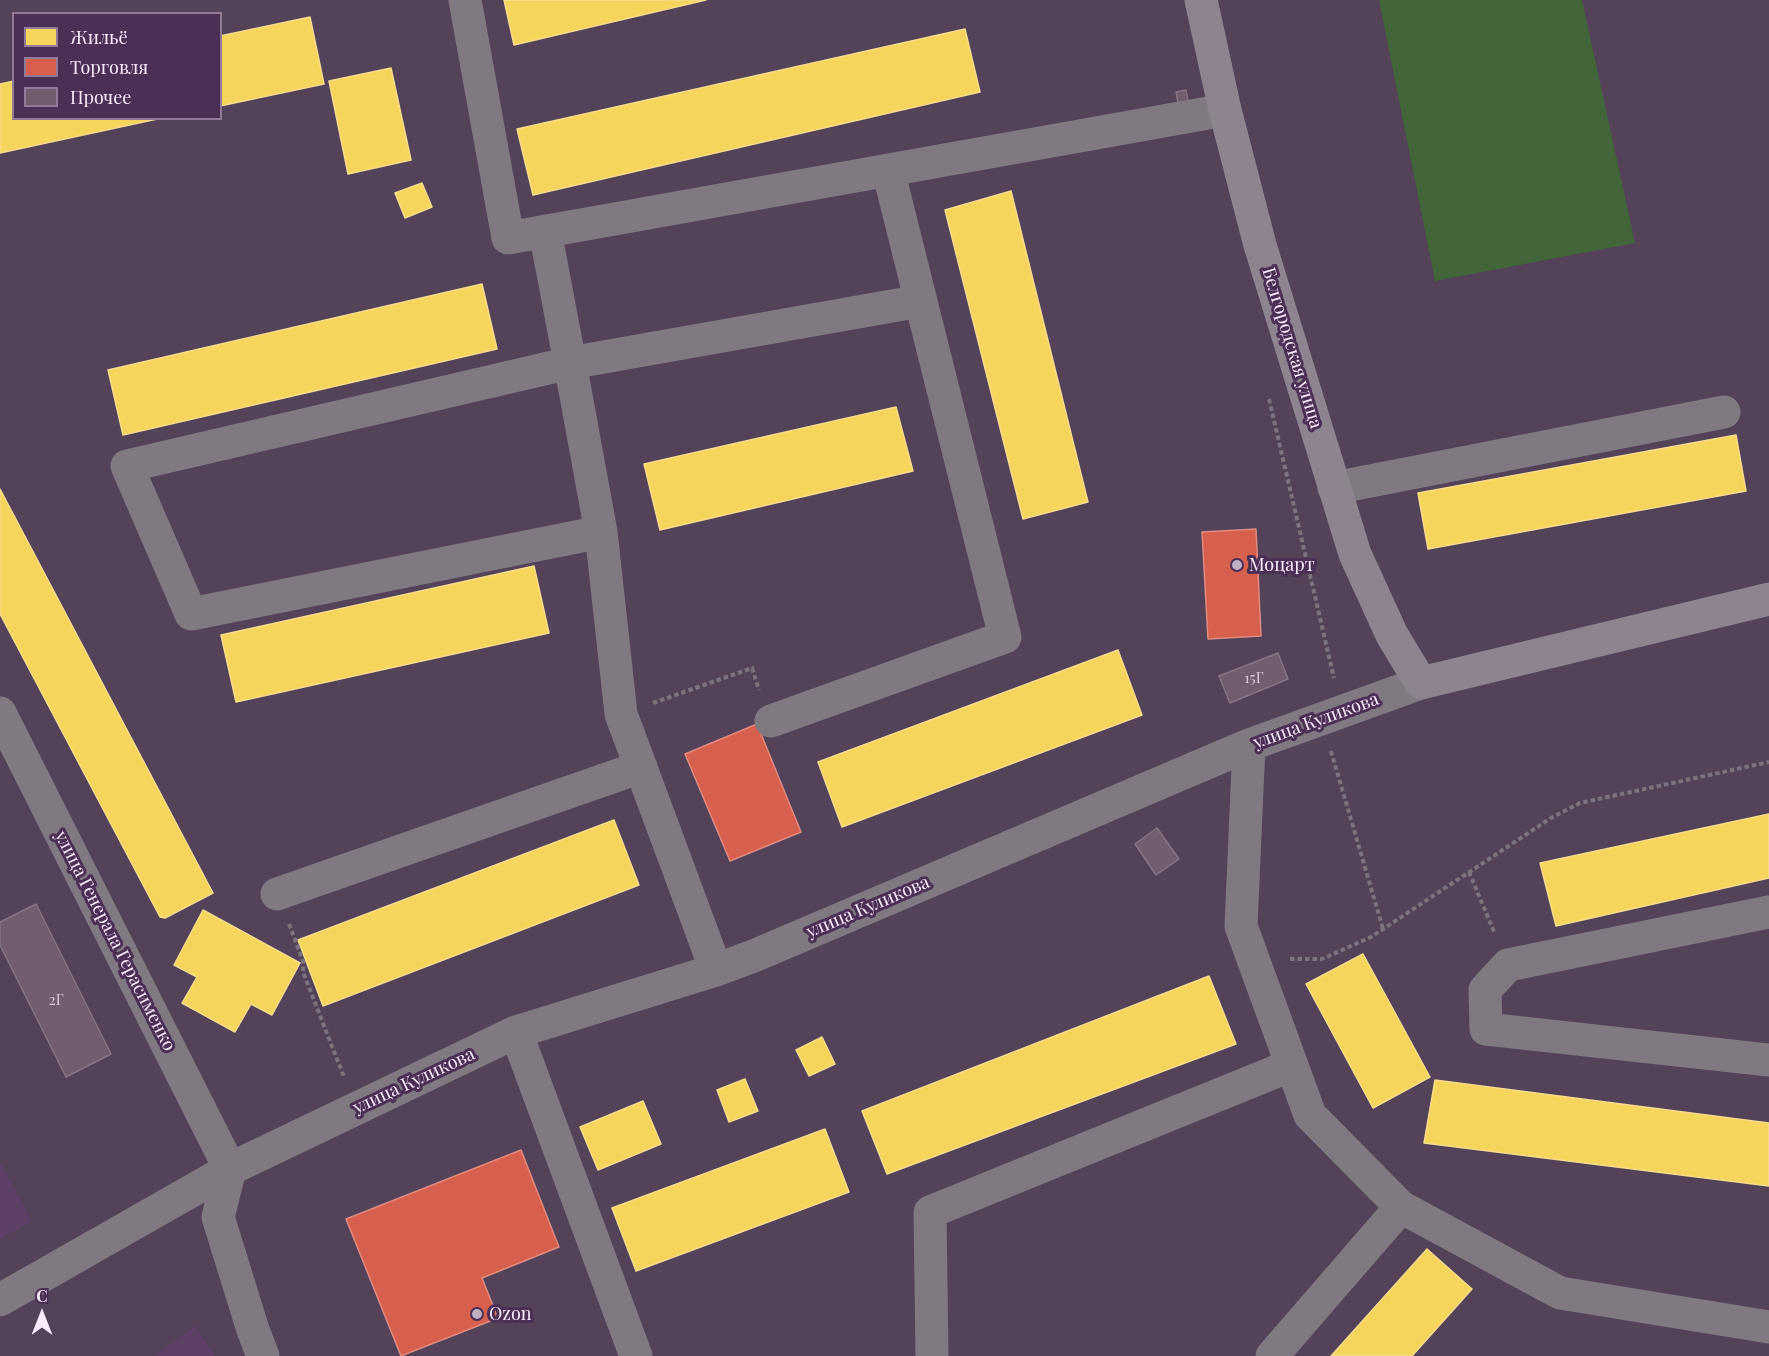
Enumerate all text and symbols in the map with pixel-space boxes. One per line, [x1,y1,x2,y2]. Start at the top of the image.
legend [12,12,222,120]
text: Жильё [70,25,128,49]
text: Торговля [70,55,148,79]
text: Прочее [70,85,131,109]
street label: Белгородская улица [1257,265,1327,431]
place label: Моцарт [1249,554,1315,576]
marker: Моцарт [1230,558,1244,572]
house number: 15Г [1244,669,1264,687]
street label: улица Куликова [1250,688,1382,754]
street label: улица Генерала Герасименко [50,827,180,1055]
street label: улица Куликова [803,871,933,943]
house number: 2Г [48,991,64,1009]
street label: улица Куликова [350,1043,478,1119]
north arrow [12,1284,72,1344]
text: С [36,1285,48,1306]
place label: Ozon [489,1303,532,1325]
marker: Ozon [470,1307,484,1321]

